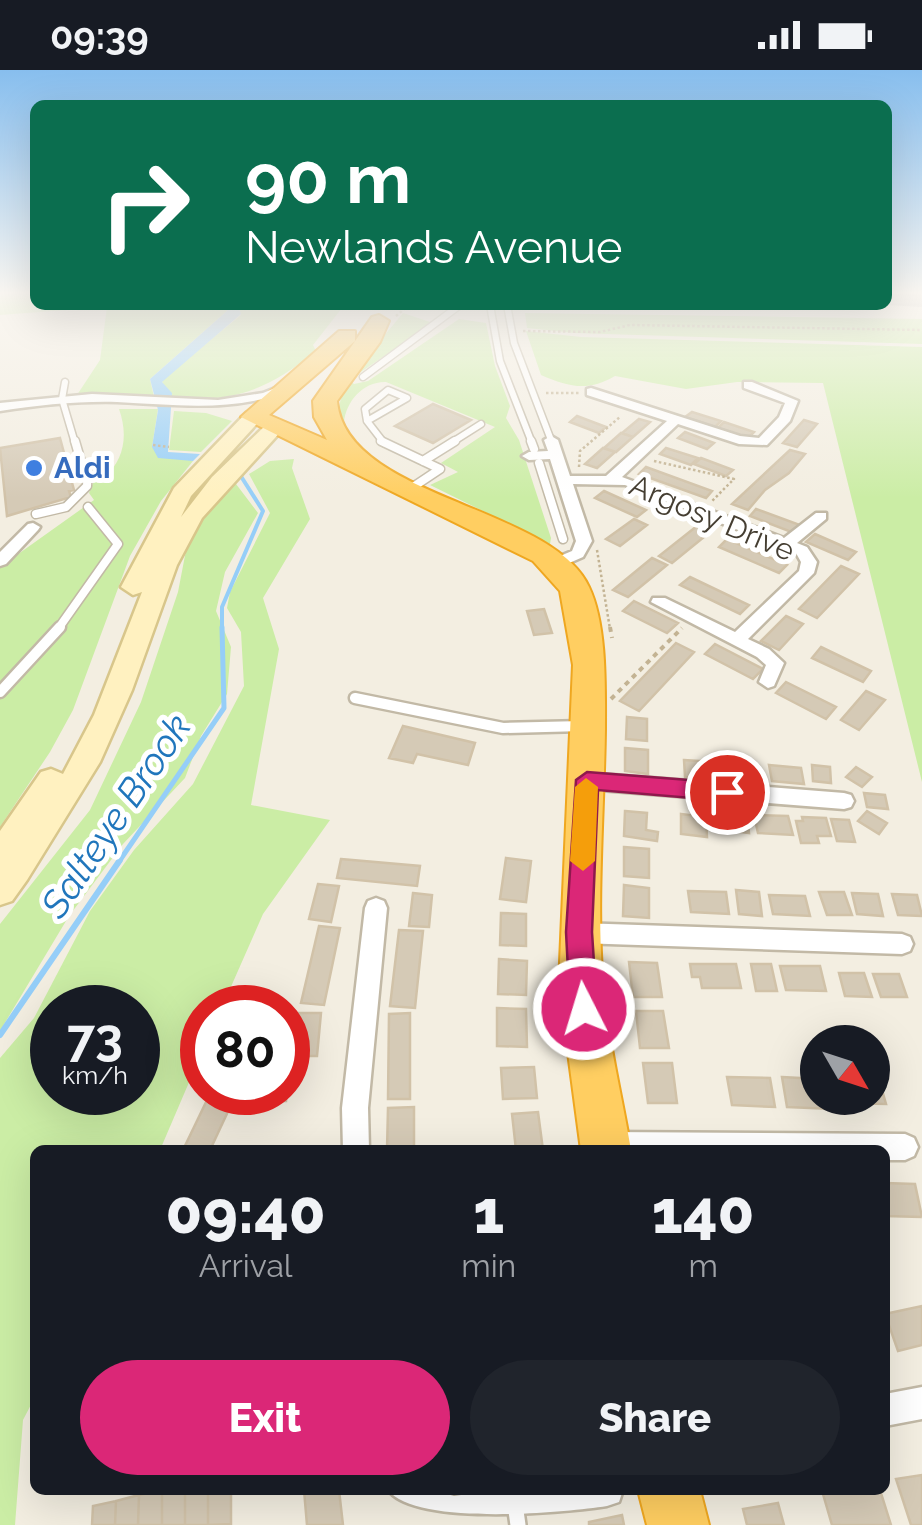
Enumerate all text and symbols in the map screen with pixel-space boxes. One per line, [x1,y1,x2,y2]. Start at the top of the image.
text: 09:39 [50,13,149,58]
text: 90 m [245,137,411,219]
icon: right [80,140,210,270]
text: Newlands Avenue [245,221,622,274]
place label: Aldi [54,450,111,485]
marker: Aldi [23,457,45,479]
street label: Argosy Drive [625,467,800,568]
water label: Salteye Brook [31,706,200,927]
pin [685,750,770,835]
icon: arrive [700,765,755,820]
position arrow [532,957,636,1061]
speed limit sign: 80 [180,985,310,1115]
text: 73 [67,1008,123,1067]
north arrow [800,1025,890,1115]
map controls [800,1025,890,1115]
text: km/h [62,1060,128,1090]
text: 09:40 [166,1177,326,1247]
text: 1 [473,1177,504,1247]
text: 140 [652,1177,754,1247]
text: Arrival [199,1247,293,1284]
text: min [461,1247,516,1284]
text: m [688,1247,718,1284]
button: Exit [80,1360,450,1475]
button: Share [470,1360,840,1475]

